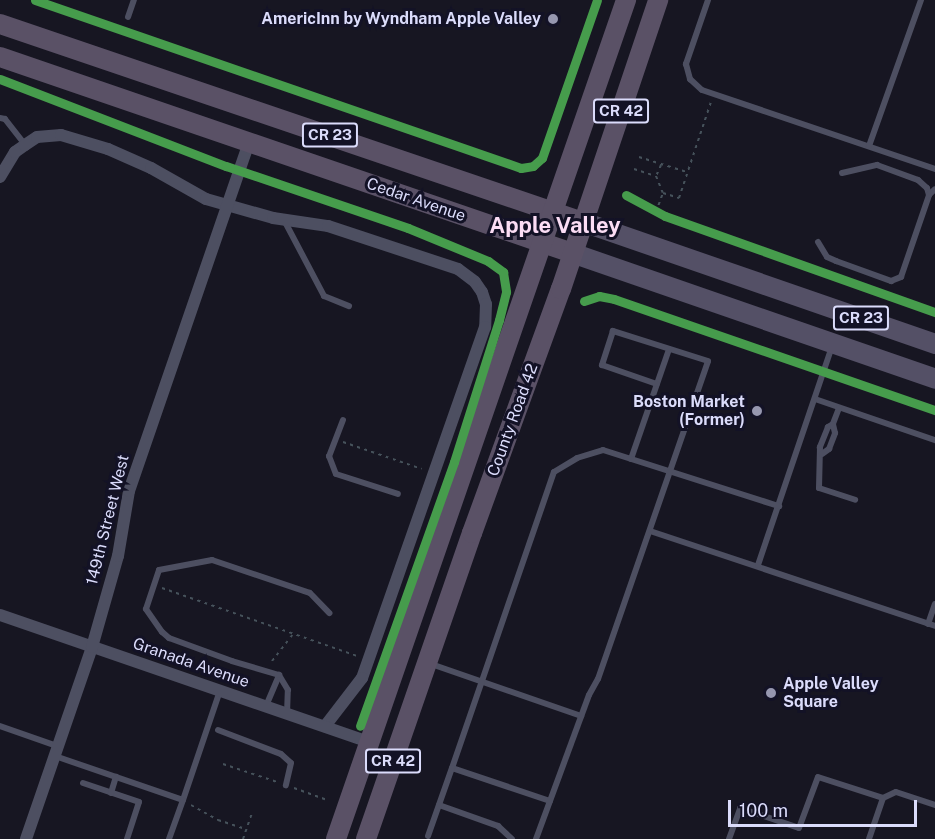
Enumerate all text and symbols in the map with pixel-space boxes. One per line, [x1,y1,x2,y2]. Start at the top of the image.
place label: AmericInn by Wyndham Apple Valley [261,9,541,29]
marker: AmericInn by Wyndham Apple Valley [546,12,560,26]
road number: CR 42 [592,99,650,123]
road number: CR 23 [302,123,358,147]
street label: Cedar Avenue [364,174,468,226]
district label: Apple Valley [489,213,621,239]
road number: CR 23 [832,306,890,330]
street label: County Road 42 [484,361,542,479]
place label: Boston Market (Former) [633,392,745,430]
marker: Boston Market (Former) [750,404,764,418]
street label: 149th Street West [82,453,134,587]
street label: Granada Avenue [130,634,252,692]
place label: Apple Valley Square [783,674,879,712]
marker: Apple Valley Square [764,686,778,700]
road number: CR 42 [364,749,422,773]
scale bar [731,788,920,826]
text: 100 m [739,800,788,821]

